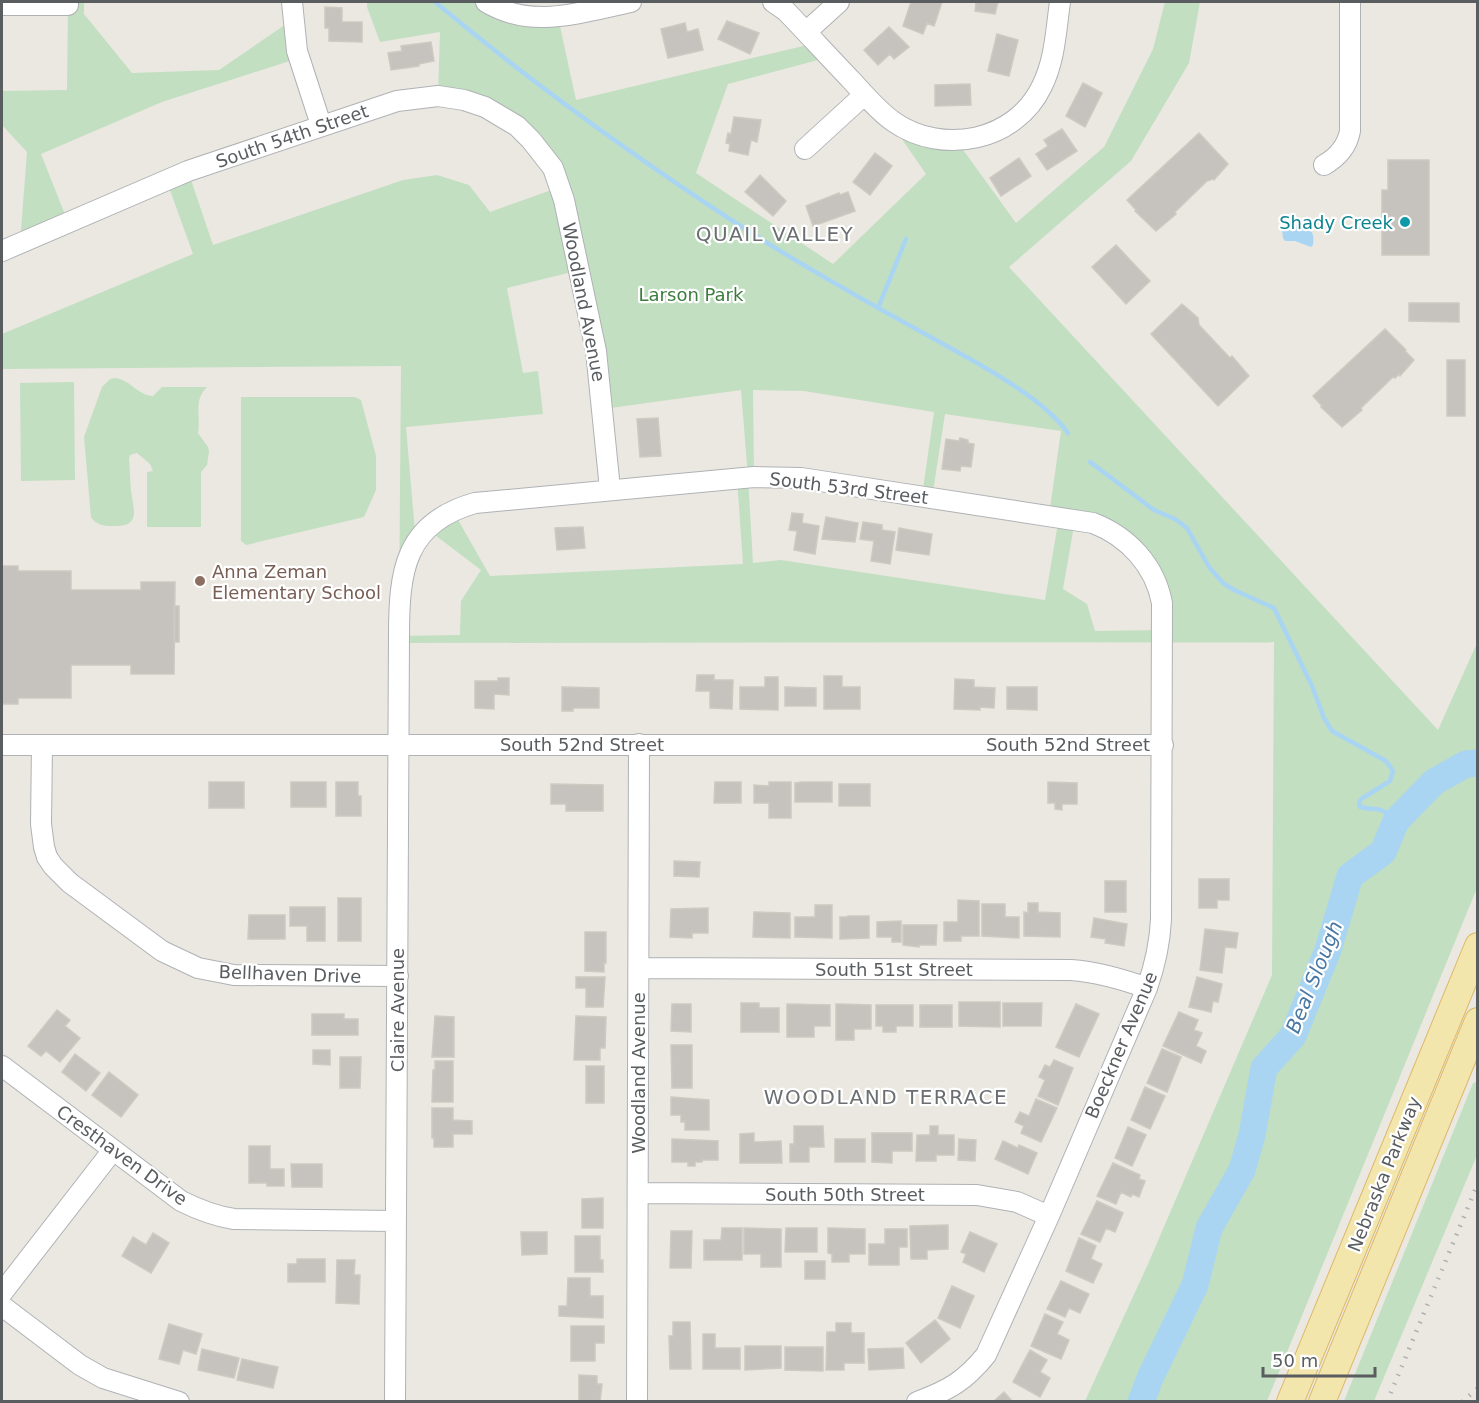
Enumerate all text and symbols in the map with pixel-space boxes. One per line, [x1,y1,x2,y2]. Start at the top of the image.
street label: South 54th Street [213,100,371,172]
place label: Shady Creek [1279,212,1394,233]
marker: Shady Creek [1398,215,1412,229]
street label: Woodland Avenue [558,221,610,383]
district label: QUAIL VALLEY [696,222,854,246]
park label: Larson Park [639,284,744,305]
street label: South 53rd Street [768,468,930,508]
place label: Anna Zeman Elementary School [212,561,381,603]
marker: Anna Zeman Elementary School [193,574,207,588]
street label: South 52nd Street [500,734,664,755]
street label: South 52nd Street [986,734,1150,755]
water label: Beal Slough [1281,917,1347,1037]
street label: Claire Avenue [387,948,408,1072]
street label: South 51st Street [815,959,973,980]
street label: Bellhaven Drive [218,961,362,987]
street label: Boeckner Avenue [1081,969,1161,1121]
street label: Woodland Avenue [628,992,649,1154]
district label: WOODLAND TERRACE [764,1085,1008,1109]
street label: Nebraska Parkway [1343,1093,1425,1255]
street label: Cresthaven Drive [53,1101,191,1209]
street label: South 50th Street [765,1184,925,1205]
scale bar [1263,1340,1376,1378]
text: 50 m [1272,1350,1318,1371]

